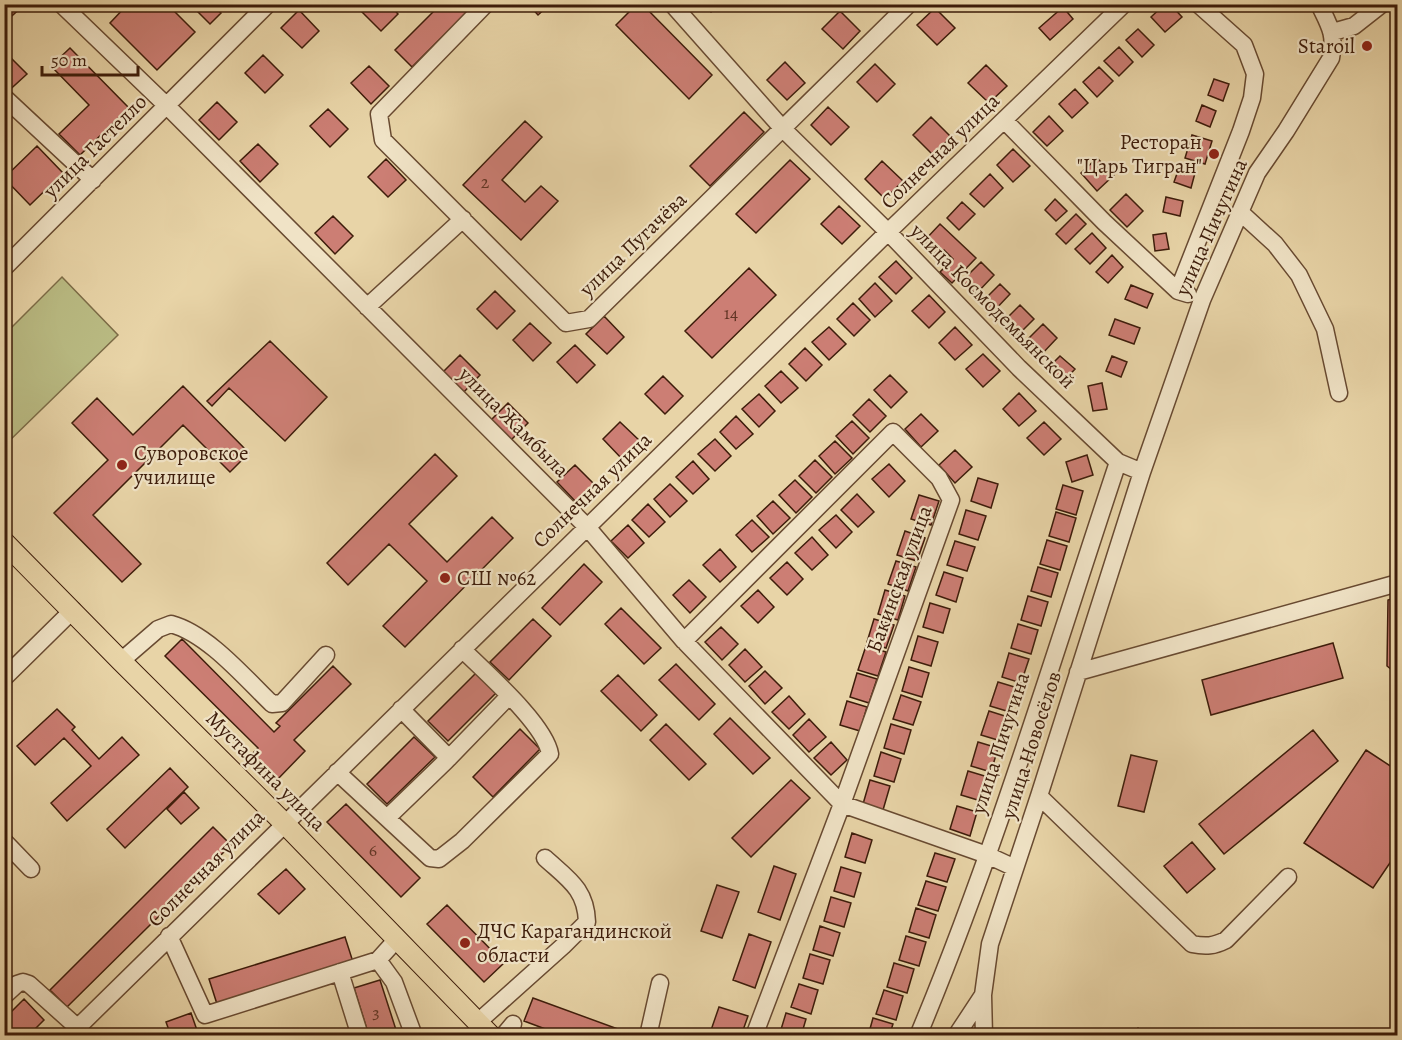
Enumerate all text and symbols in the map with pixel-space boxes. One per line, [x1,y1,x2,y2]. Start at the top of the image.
place label: Staroil [1298,32,1355,60]
scale bar [42,39,138,77]
marker: Staroil [1360,39,1374,53]
text: 50 m [51,48,87,72]
street label: Солнечная улица [874,87,1006,215]
street label: улица Гастелло [36,88,153,205]
place label: Ресторан "Царь Тигран" [1077,128,1202,180]
marker: Ресторан "Царь Тигран" [1207,147,1221,161]
street label: улица Пичугина [1168,154,1254,301]
house number: 2 [481,170,490,194]
street label: улица Пугачёва [572,185,693,303]
street label: улица Космодемьянской [904,217,1082,395]
house number: 14 [724,301,738,325]
street label: улица Жамбыла [452,360,576,484]
street label: Солнечная улица [526,426,658,554]
place label: Суворовское училище [133,439,248,491]
marker: Суворовское училище [115,458,129,472]
street label: Бакинская улица [859,501,939,657]
place label: СШ №62 [457,564,536,592]
marker: СШ №62 [438,571,452,585]
street label: улица Пичугина [964,668,1036,818]
street label: улица Новосёлов [994,668,1068,823]
street label: Мустафина улица [200,705,332,837]
street label: Солнечная улица [141,803,271,933]
house number: 6 [369,838,377,862]
place label: ДЧС Карагандинской области [477,917,672,969]
marker: ДЧС Карагандинской области [458,936,472,950]
house number: 3 [372,1000,380,1024]

